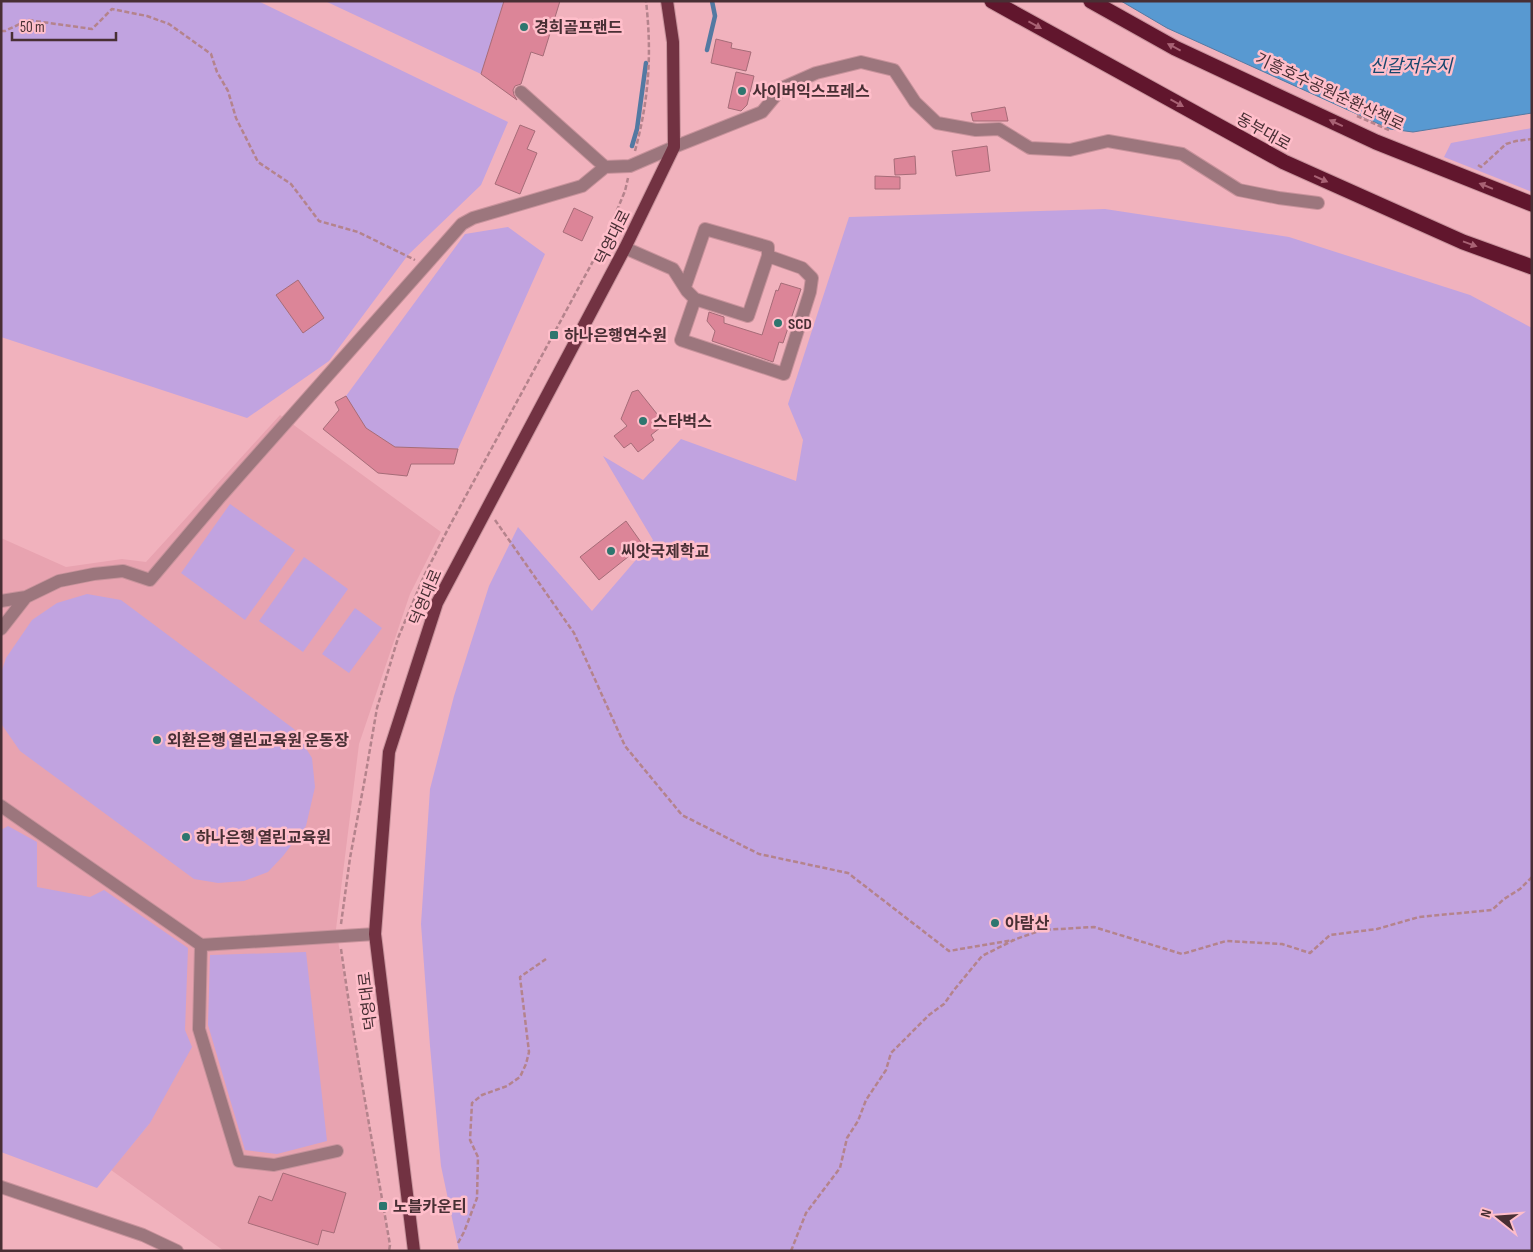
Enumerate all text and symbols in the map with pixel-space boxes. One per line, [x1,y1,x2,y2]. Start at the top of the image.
scale bar [12,10,116,42]
text: 50 m [20,18,45,37]
place label: 경희골프랜드 [534,19,623,38]
marker: 경희골프랜드 [518,21,530,33]
one-way arrow [1027,21,1042,29]
one-way arrow [1166,43,1181,51]
street label: 기흥호수공원순환산책로 [1252,50,1407,135]
water label: 신갈저수지 [1370,56,1454,77]
place label: 사이버익스프레스 [752,83,870,102]
marker: 사이버익스프레스 [736,85,748,97]
one-way arrow [1170,99,1184,108]
street label: 동부대로 [1233,110,1294,155]
one-way arrow [1329,119,1344,128]
one-way arrow [1314,175,1328,183]
one-way arrow [1479,181,1494,189]
street label: 덕영대로 [592,207,635,268]
one-way arrow [1462,241,1477,248]
place label: SCD [788,315,812,334]
marker: SCD [772,317,784,329]
place label: 하나은행연수원 [564,327,667,346]
marker: 하나은행연수원 [548,329,560,341]
place label: 스타벅스 [653,413,712,432]
marker: 스타벅스 [637,415,649,427]
place label: 씨앗국제학교 [621,542,710,562]
marker: 씨앗국제학교 [605,545,617,557]
street label: 덕영대로 [406,567,447,628]
place label: 외환은행 열린교육원 운동장 [167,731,349,751]
marker: 외환은행 열린교육원 운동장 [151,734,163,746]
place label: 하나은행 열린교육원 [196,829,331,848]
marker: 하나은행 열린교육원 [180,831,192,843]
place label: 아람산 [1005,915,1049,934]
marker: 아람산 [989,917,1001,929]
street label: 덕영대로 [355,970,382,1031]
north arrow [1473,1192,1523,1242]
place label: 노블카운티 [393,1198,467,1217]
marker: 노블카운티 [377,1200,389,1212]
text: N [1477,1207,1495,1219]

